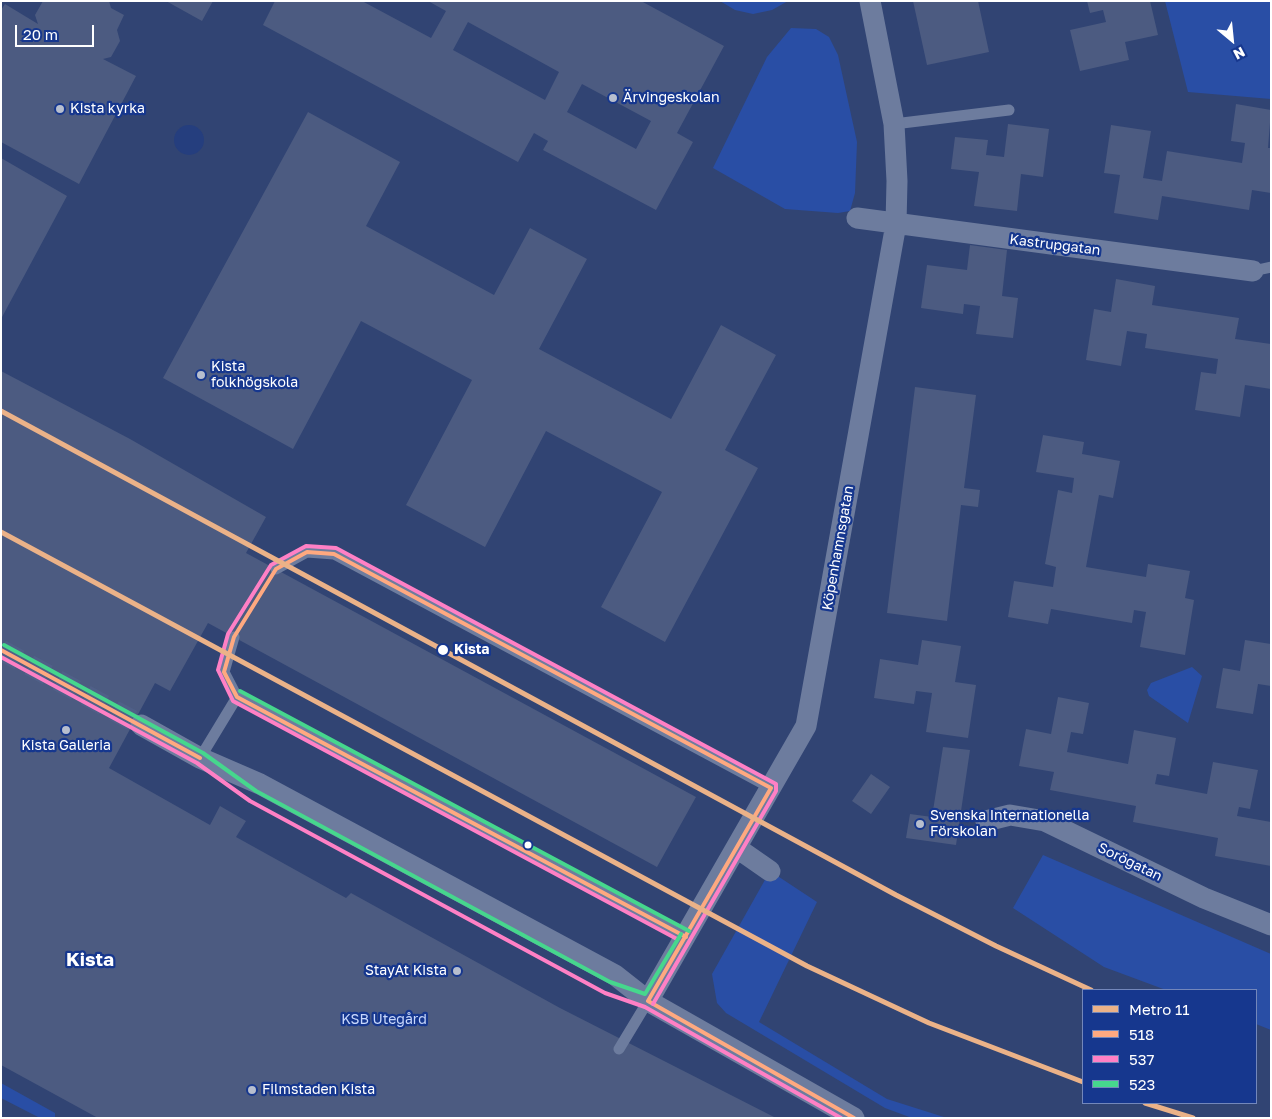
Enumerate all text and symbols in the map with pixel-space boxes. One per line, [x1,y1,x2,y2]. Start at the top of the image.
scale bar [18,15,96,47]
north arrow [1207,15,1257,65]
text: 20 m [23,25,58,43]
text: N [1231,44,1248,64]
place label: Ärvingeskolan [623,90,720,106]
marker: Ärvingeskolan [607,92,619,104]
place label: Kista kyrka [70,101,145,117]
marker: Kista kyrka [54,103,66,115]
street label: Kastrupgatan [1009,231,1101,259]
place label: Kista folkhögskola [211,359,298,392]
marker: Kista folkhögskola [195,369,207,381]
street label: Köpenhamnsgatan [819,484,857,612]
place label: Kista [454,642,489,658]
marker: Kista [436,643,450,657]
marker: Kista Galleria [60,724,72,736]
place label: Kista Galleria [21,738,111,754]
place label: Svenska Internationella Förskolan [930,808,1089,840]
marker: Svenska Internationella Förskolan [914,818,926,830]
street label: Sorögatan [1095,839,1165,885]
unlabelled marker [523,840,533,850]
district label: Kista [66,949,114,971]
place label: StayAt Kista [365,963,447,979]
marker: StayAt Kista [451,965,463,977]
legend [1082,989,1257,1104]
text: Metro 11 [1129,1000,1190,1018]
park label: KSB Utegård [341,1012,427,1028]
text: 518 [1129,1025,1154,1043]
text: 537 [1129,1050,1154,1068]
text: 523 [1129,1075,1155,1093]
place label: Filmstaden Kista [262,1082,375,1098]
marker: Filmstaden Kista [246,1084,258,1096]

